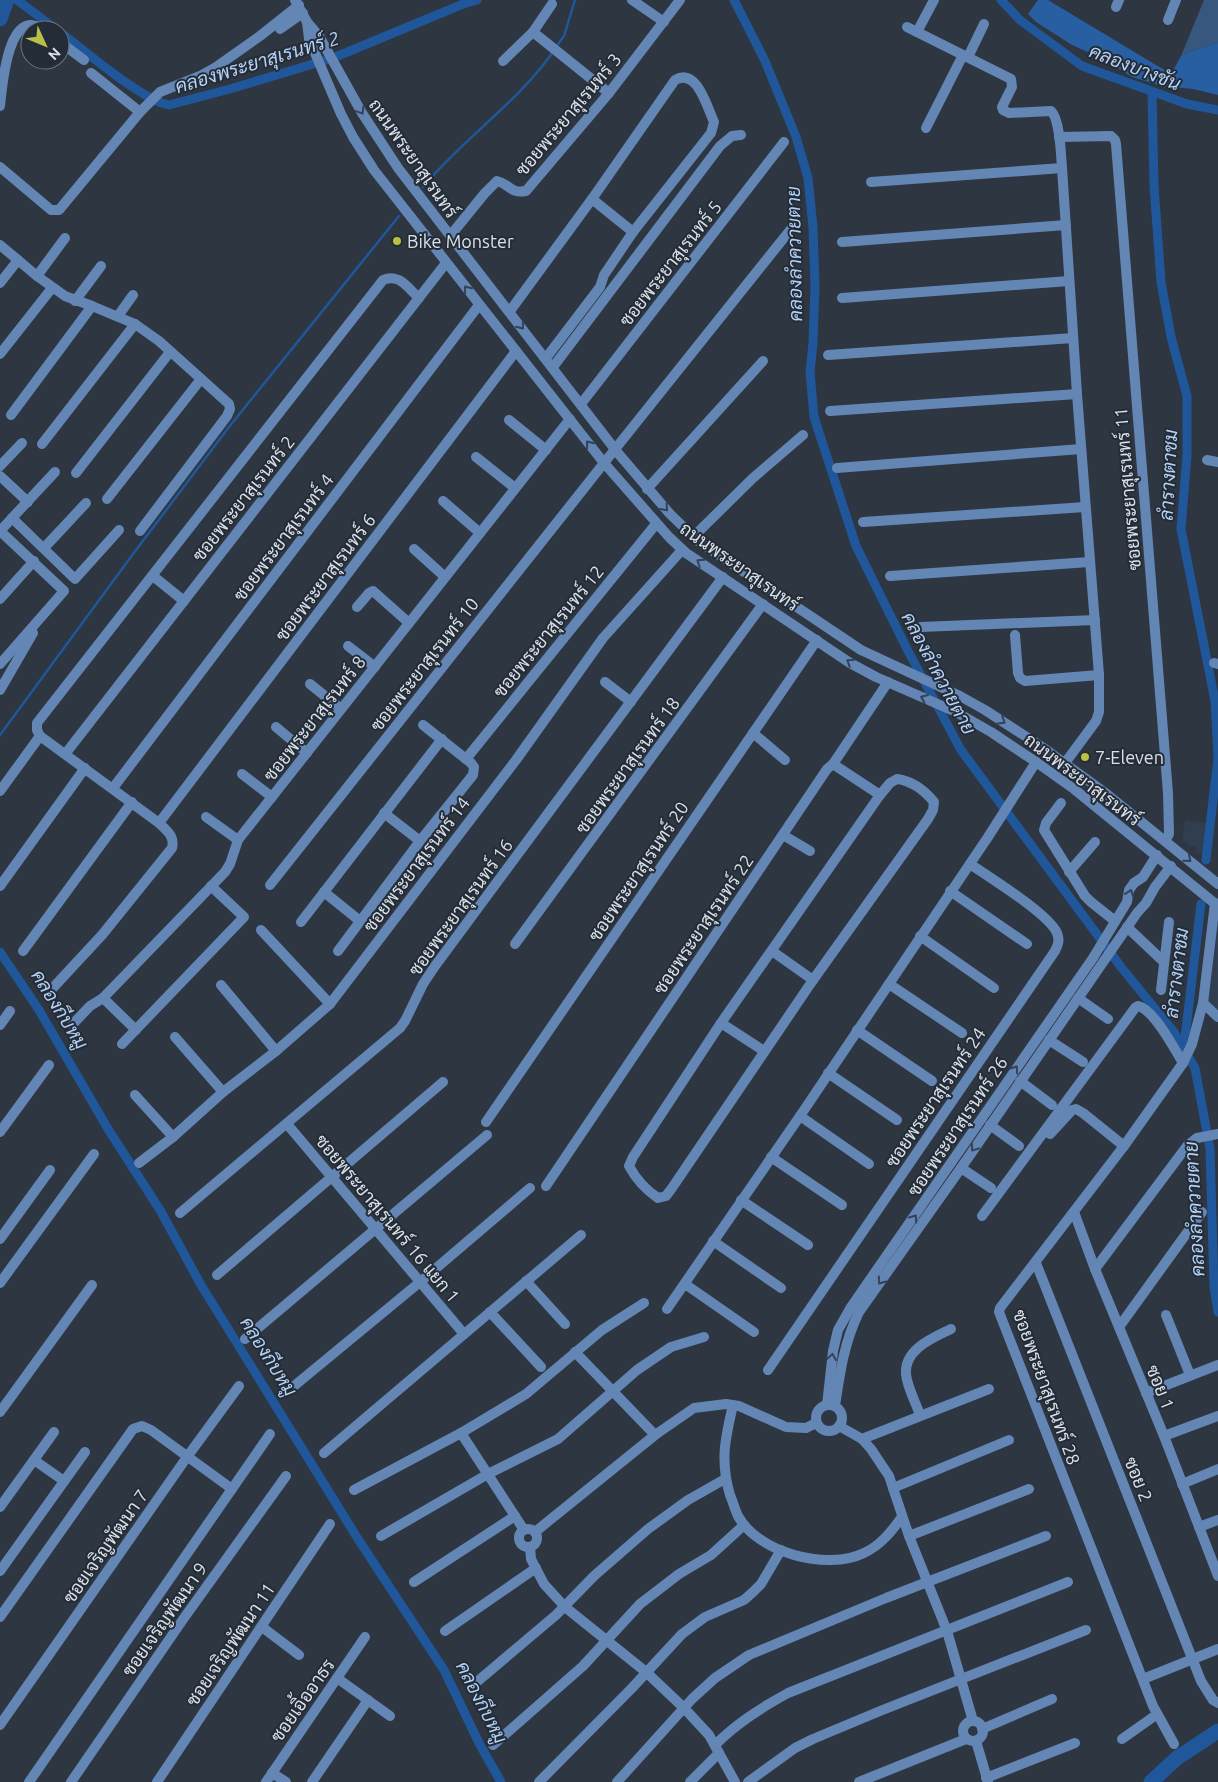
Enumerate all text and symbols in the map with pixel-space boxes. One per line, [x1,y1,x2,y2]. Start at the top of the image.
north arrow [20,20,70,70]
water label: คลองพระยาสุเรนทร์ 2 [172,26,343,99]
water label: คลองบางชัน [1086,40,1184,94]
text: N [45,45,64,63]
street label: ซอยพระยาสุเรนทร์ 3 [510,48,627,181]
street label: ถนนพระยาสุเรนทร์ [363,94,464,223]
one-way arrow [355,106,365,115]
water label: คลองลำควายตาย [782,186,806,322]
street label: ซอยพระยาสุเรนทร์ 5 [613,195,727,331]
place label: Bike Monster [407,231,514,251]
marker: Bike Monster [391,235,403,247]
one-way arrow [464,286,472,295]
one-way arrow [515,320,523,329]
street label: ซอยพระยาสุเรนทร์ 11 [1108,406,1147,571]
water label: ลำรางตาชม [1155,429,1181,521]
street label: ซอยพระยาสุเรนทร์ 2 [186,430,300,566]
one-way arrow [587,441,595,450]
street label: ซอยพระยาสุเรนทร์ 4 [227,469,340,606]
one-way arrow [659,503,668,512]
street label: ซอยพระยาสุเรนทร์ 6 [269,509,382,646]
street label: ถนนพระยาสุเรนทร์ [675,516,805,617]
one-way arrow [696,559,706,568]
street label: ซอยพระยาสุเรนทร์ 12 [487,560,610,703]
street label: ซอยพระยาสุเรนทร์ 10 [364,592,485,736]
water label: คลองลำควายตาย [898,608,981,738]
street label: ซอยพระยาสุเรนทร์ 8 [257,650,371,786]
one-way arrow [846,659,855,668]
street label: ซอยพระยาสุเรนทร์ 18 [569,692,686,839]
one-way arrow [920,693,929,704]
one-way arrow [996,714,1005,724]
street label: ถนนพระยาสุเรนทร์ [1019,727,1147,832]
place label: 7-Eleven [1095,747,1164,767]
marker: 7-Eleven [1079,751,1091,763]
street label: ซอยพระยาสุเรนทร์ 14 [357,792,476,937]
street label: ซอยพระยาสุเรนทร์ 20 [582,797,694,946]
street label: ซอยพระยาสุเรนทร์ 16 [402,834,519,981]
street label: ซอยพระยาสุเรนทร์ 22 [647,850,759,999]
one-way arrow [1182,854,1191,862]
one-way arrow [1124,889,1134,898]
water label: ลำรางตาชม [1160,926,1193,1020]
water label: คลองกีบหมู [24,965,94,1055]
street label: ซอยพระยาสุเรนทร์ 24 [879,1023,991,1172]
street label: ซอยพระยาสุเรนทร์ 26 [901,1052,1013,1201]
one-way arrow [1009,1066,1018,1075]
street label: ซอยพระยาสุเรนทร์ 16 แยก 1 [310,1129,466,1308]
water label: คลองลำควายตาย [1179,1141,1209,1277]
one-way arrow [971,1143,980,1152]
one-way arrow [908,1214,917,1224]
one-way arrow [878,1275,887,1285]
street label: ซอยพระยาสุเรนทร์ 28 [1007,1306,1086,1468]
water label: คลองกีบหมู [233,1312,303,1402]
one-way arrow [826,1352,837,1360]
street label: ซอย 1 [1143,1362,1179,1412]
street label: ซอย 2 [1121,1454,1157,1504]
street label: ซอยเจริญพัฒนา 7 [58,1486,153,1608]
street label: ซอยเจริญพัฒนา 9 [117,1559,212,1681]
street label: ซอยเจริญพัฒนา 11 [182,1579,280,1710]
street label: ซอยเอิ้ออาธร [263,1652,338,1745]
water label: คลองกีบหมู [449,1657,513,1748]

